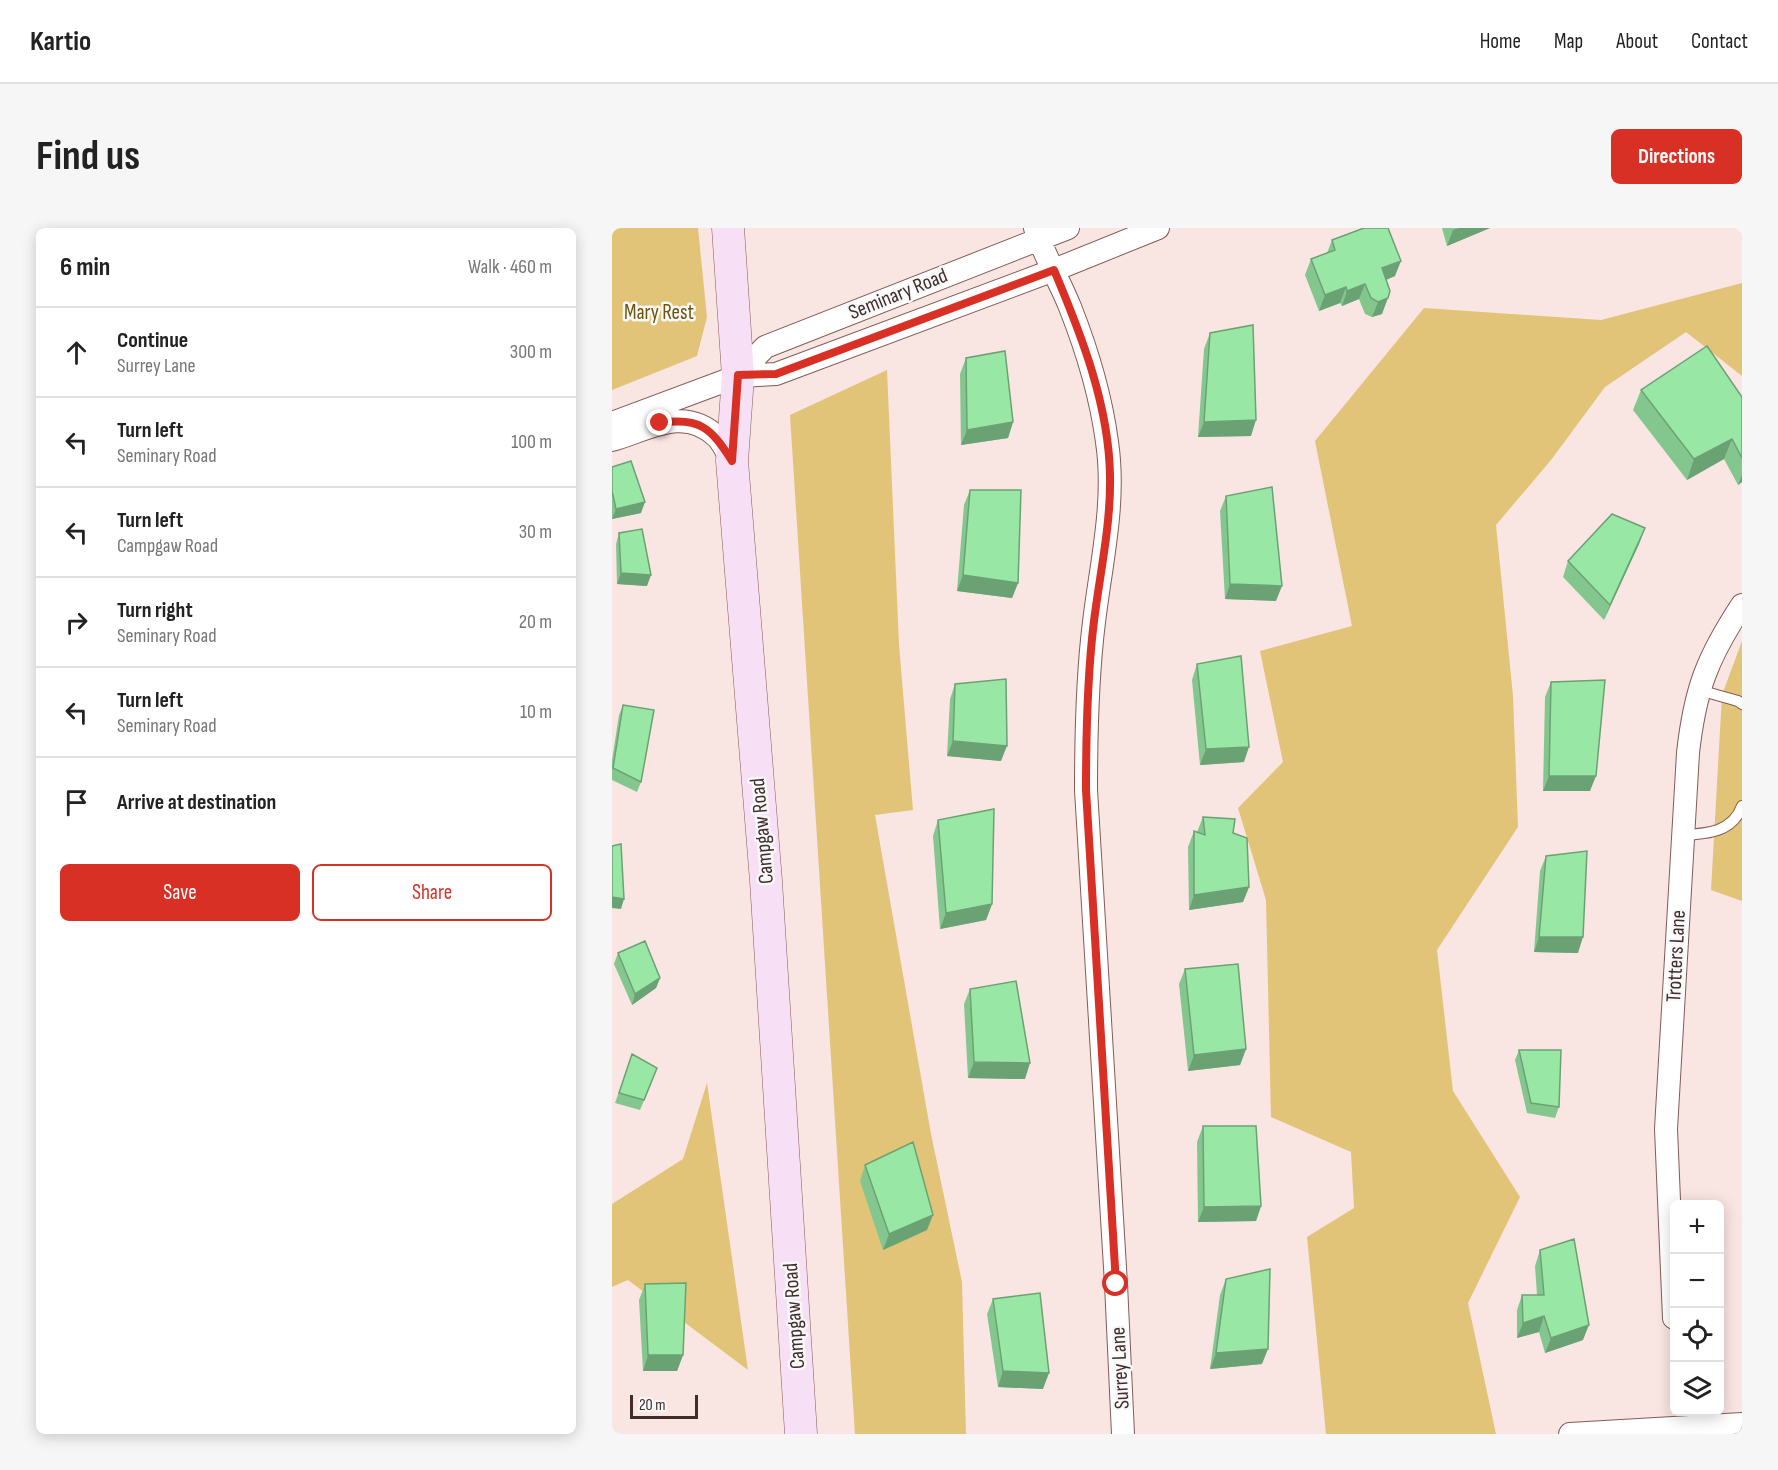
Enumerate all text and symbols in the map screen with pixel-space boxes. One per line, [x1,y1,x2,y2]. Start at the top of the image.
text: Kartio [30,25,91,58]
text: Home [1480,29,1521,54]
text: Map [1554,29,1583,54]
text: About [1616,29,1658,54]
text: Contact [1691,29,1748,54]
button: Directions [1611,129,1742,184]
text: Find us [36,131,140,182]
text: 6 min [60,252,110,283]
text: Walk · 460 m [468,255,552,279]
street label: Seminary Road [845,263,951,325]
park label: Mary Rest [624,300,694,325]
text: Continue [117,327,188,354]
icon: ahead [60,336,93,369]
text: 300 m [510,340,552,364]
text: Surrey Lane [117,354,196,378]
route end [646,409,672,435]
text: Turn left [117,417,183,444]
icon: left [60,426,93,459]
text: 100 m [511,430,552,454]
text: Seminary Road [117,444,217,468]
text: Turn left [117,507,183,534]
icon: left [60,516,93,549]
text: 30 m [519,520,552,544]
text: Campgaw Road [117,534,218,558]
text: Turn right [117,597,193,624]
icon: right [60,606,93,639]
text: 20 m [519,610,552,634]
text: Seminary Road [117,624,217,648]
text: Turn left [117,687,183,714]
icon: left [60,696,93,729]
text: 10 m [520,700,552,724]
text: Seminary Road [117,714,217,738]
street label: Campgaw Road [745,777,779,885]
icon: arrive [60,786,93,819]
text: Arrive at destination [117,789,276,816]
button: Save [60,864,300,921]
button: Share [312,864,552,921]
street label: Trotters Lane [1661,909,1691,1003]
map controls [1670,1200,1724,1416]
button: + [1670,1200,1724,1254]
button: − [1670,1254,1724,1308]
street label: Campgaw Road [778,1262,810,1370]
route start [1102,1270,1128,1296]
button: locate [1670,1308,1724,1362]
street label: Surrey Lane [1105,1326,1135,1410]
button: layers [1670,1362,1724,1416]
scale bar [630,1392,698,1420]
text: 20 m [639,1396,666,1415]

